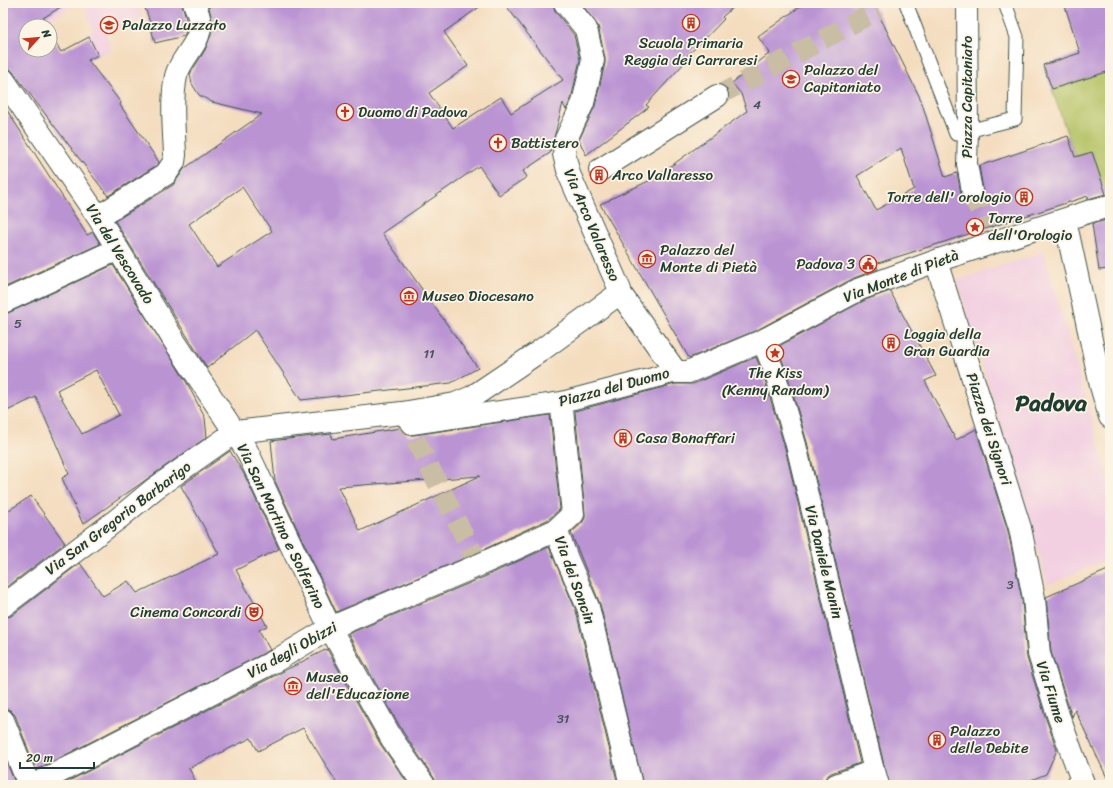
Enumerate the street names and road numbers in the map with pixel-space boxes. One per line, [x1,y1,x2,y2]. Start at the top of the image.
street label: Piazza Capitaniato [954,35,980,158]
street label: Via Arco Valaresso [556,164,628,286]
street label: Via del Vescovado [79,199,162,310]
street label: Via Monte di Pietà [839,242,963,310]
street label: Piazza del Duomo [556,360,673,414]
street label: Piazza dei Signori [959,369,1020,490]
street label: Via San Martino e Solferino [230,439,333,614]
street label: Via San Gregorio Barbarigo [39,454,197,582]
street label: Via Daniele Manin [797,502,851,622]
street label: Via dei Soncin [547,532,603,628]
street label: Via degli Obizzi [242,614,343,686]
street label: Via Fiume [1029,658,1073,727]

